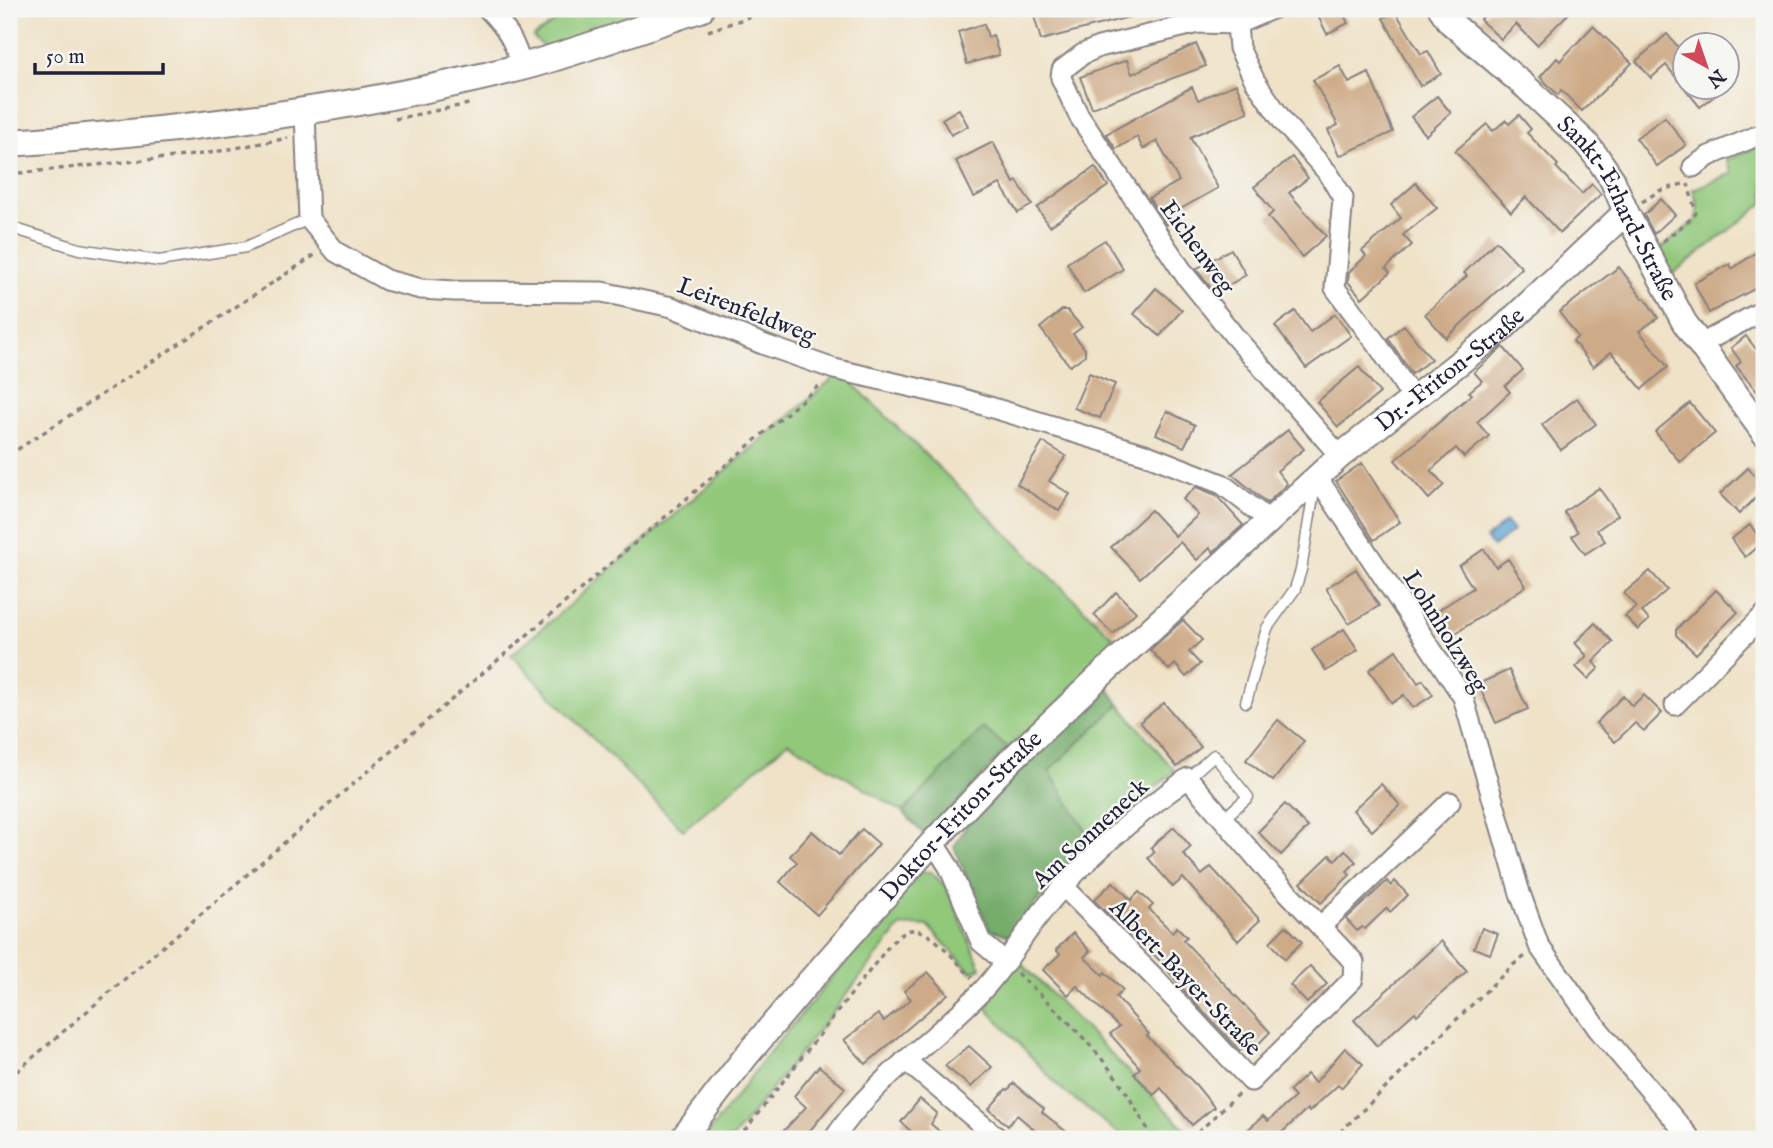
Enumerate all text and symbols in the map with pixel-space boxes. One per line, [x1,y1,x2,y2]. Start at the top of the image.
scale bar [35,32,163,76]
north arrow [1672,32,1742,102]
text: 50 m [46,44,85,71]
text: N [1701,62,1730,92]
street label: Sankt-Erhard-Straße [1550,110,1684,307]
street label: Eichenweg [1152,195,1242,302]
street label: Leirenfeldweg [673,271,821,352]
street label: Dr.-Friton-Straße [1370,302,1532,439]
street label: Lohnholzweg [1395,565,1495,700]
street label: Doktor-Friton-Straße [873,725,1050,909]
street label: Am Sonneneck [1025,772,1156,897]
street label: Albert-Bayer-Straße [1101,892,1268,1063]

